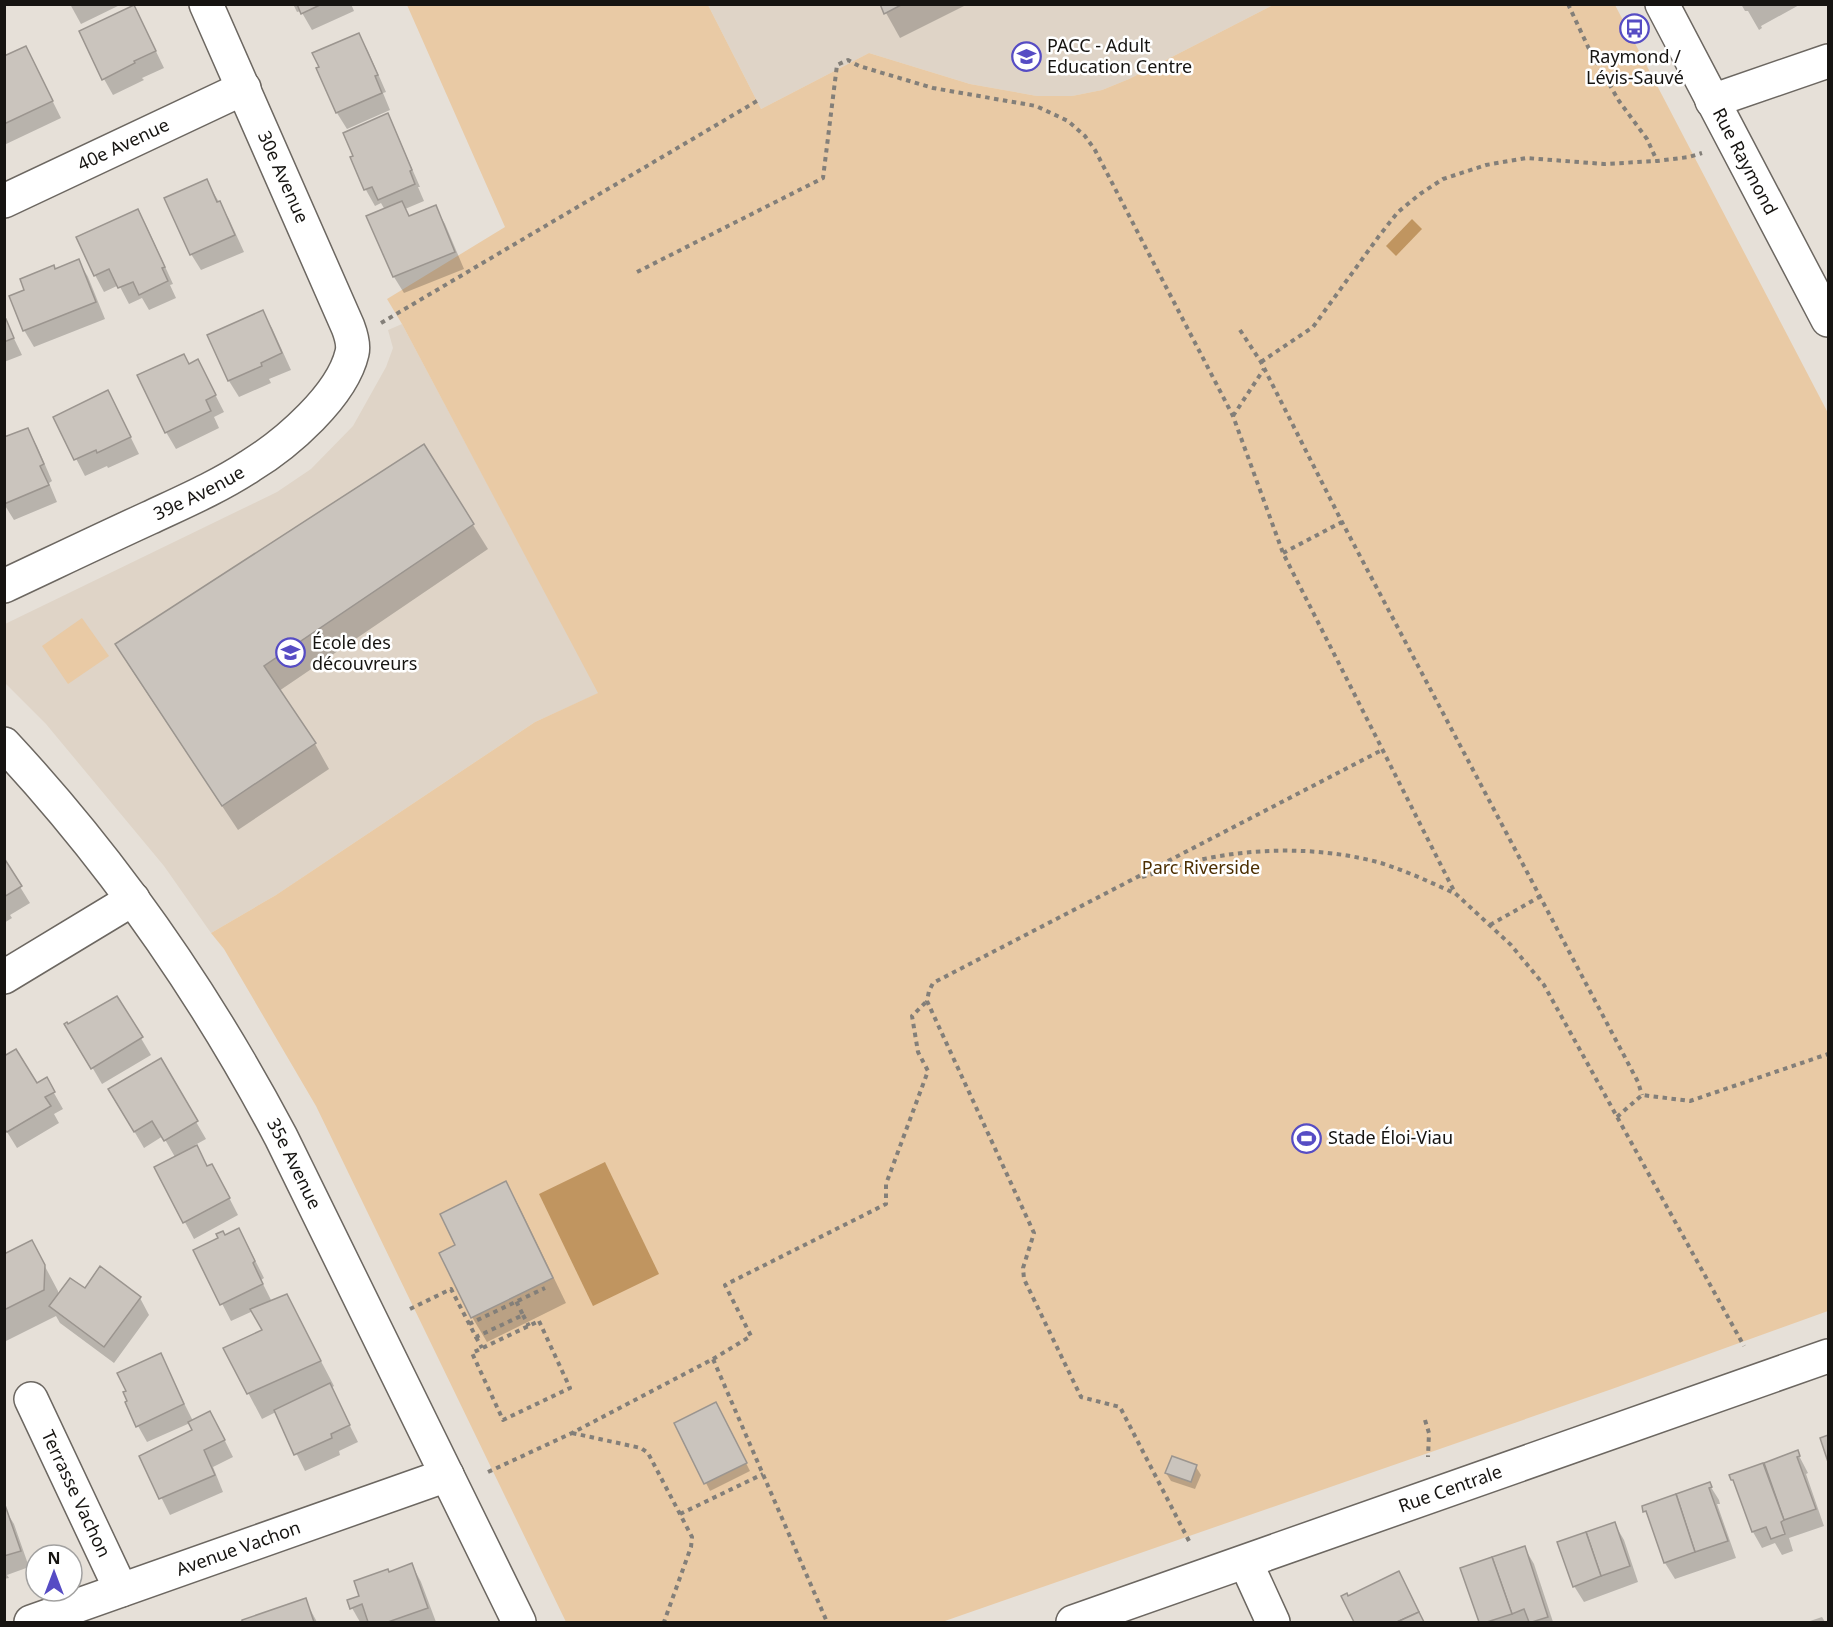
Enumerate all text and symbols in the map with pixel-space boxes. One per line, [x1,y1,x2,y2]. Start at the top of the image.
bus stop icon: Raymond / Lévis-Sauvé [1619,12,1651,44]
place label: PACC - Adult Education Centre [1047,33,1192,78]
school or university icon: PACC - Adult Education Centre [1010,40,1042,72]
place label: Raymond / Lévis-Sauvé [1586,44,1684,89]
street label: Rue Raymond [1708,103,1784,219]
street label: 40e Avenue [73,112,173,176]
street label: 30e Avenue [253,127,315,227]
street label: 39e Avenue [149,459,248,525]
place label: École des découvreurs [312,630,417,675]
school or university icon: École des découvreurs [275,637,307,669]
park label: Parc Riverside [1142,855,1260,879]
street label: 35e Avenue [262,1114,328,1213]
sports icon: Stade Éloi-Viau [1291,1122,1323,1154]
place label: Stade Éloi-Viau [1328,1125,1453,1149]
street label: Terrasse Vachon [36,1426,117,1561]
street label: Rue Centrale [1395,1459,1505,1517]
street label: Avenue Vachon [173,1515,304,1581]
north arrow [24,1543,84,1603]
text: N [47,1547,61,1569]

